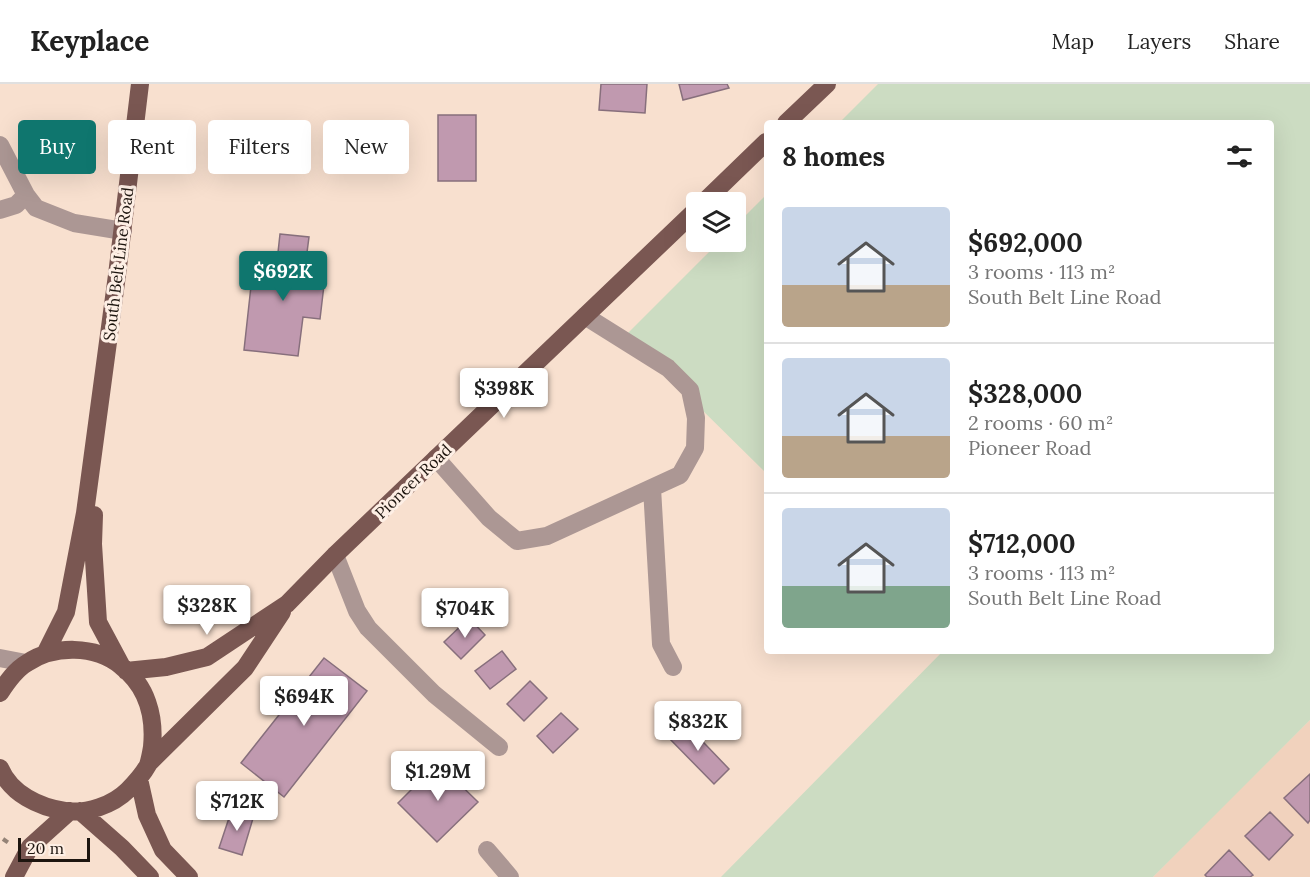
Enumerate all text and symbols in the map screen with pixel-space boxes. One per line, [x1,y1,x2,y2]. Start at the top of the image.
text: Keyplace [30,23,149,59]
text: Map [1051,28,1094,55]
text: Layers [1127,28,1191,55]
text: Share [1224,28,1280,55]
chip: Buy [18,120,96,174]
chip: Rent [108,120,196,174]
chip: Filters [208,120,311,174]
chip: New [323,120,409,174]
text: 8 homes [782,140,885,173]
icon: filters [1223,140,1256,173]
street label: South Belt Line Road [99,186,137,342]
map controls [686,192,746,252]
button: layers [686,192,746,252]
text: $692,000 [968,226,1083,259]
icon: home [830,231,902,303]
pin: $692K [241,251,325,302]
text: $692K [253,258,313,283]
text: 3 rooms · 113 m² [968,259,1116,284]
text: South Belt Line Road [968,284,1162,309]
pin: $398K [462,368,546,419]
text: $398K [474,375,534,400]
text: $328,000 [968,377,1082,410]
icon: home [830,382,902,454]
text: 2 rooms · 60 m² [968,410,1113,435]
text: Pioneer Road [968,435,1091,460]
street label: Pioneer Road [371,439,456,523]
text: $712,000 [968,527,1076,560]
icon: home [830,532,902,604]
text: 3 rooms · 113 m² [968,560,1116,585]
pin: $328K [165,585,249,636]
text: South Belt Line Road [968,585,1162,610]
pin: $704K [423,588,507,639]
text: $328K [177,592,237,617]
text: $704K [435,595,495,620]
pin: $694K [262,676,346,727]
text: $694K [274,683,334,708]
pin: $832K [656,701,740,752]
text: $832K [668,708,728,733]
pin: $1.29M [389,751,487,802]
text: $1.29M [405,758,471,783]
pin: $712K [195,781,279,832]
text: $712K [210,788,264,813]
scale bar [18,835,90,862]
text: 20 m [27,838,64,858]

